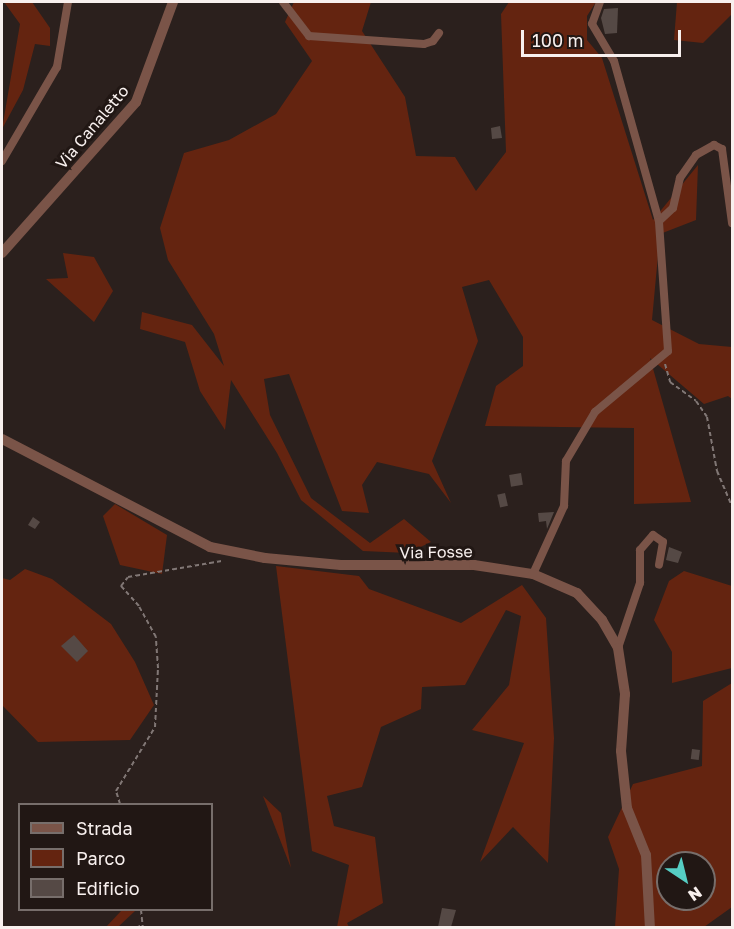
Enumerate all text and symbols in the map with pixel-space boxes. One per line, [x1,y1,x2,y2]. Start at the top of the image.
scale bar [524,18,684,56]
text: 100 m [532,29,583,51]
street label: Via Canaletto [51,81,133,173]
street label: Via Fosse [399,542,473,562]
legend [18,803,213,911]
text: Strada [76,817,133,839]
text: Parco [76,847,125,869]
north arrow [656,851,716,911]
text: Edificio [76,877,140,899]
text: N [684,882,706,906]

